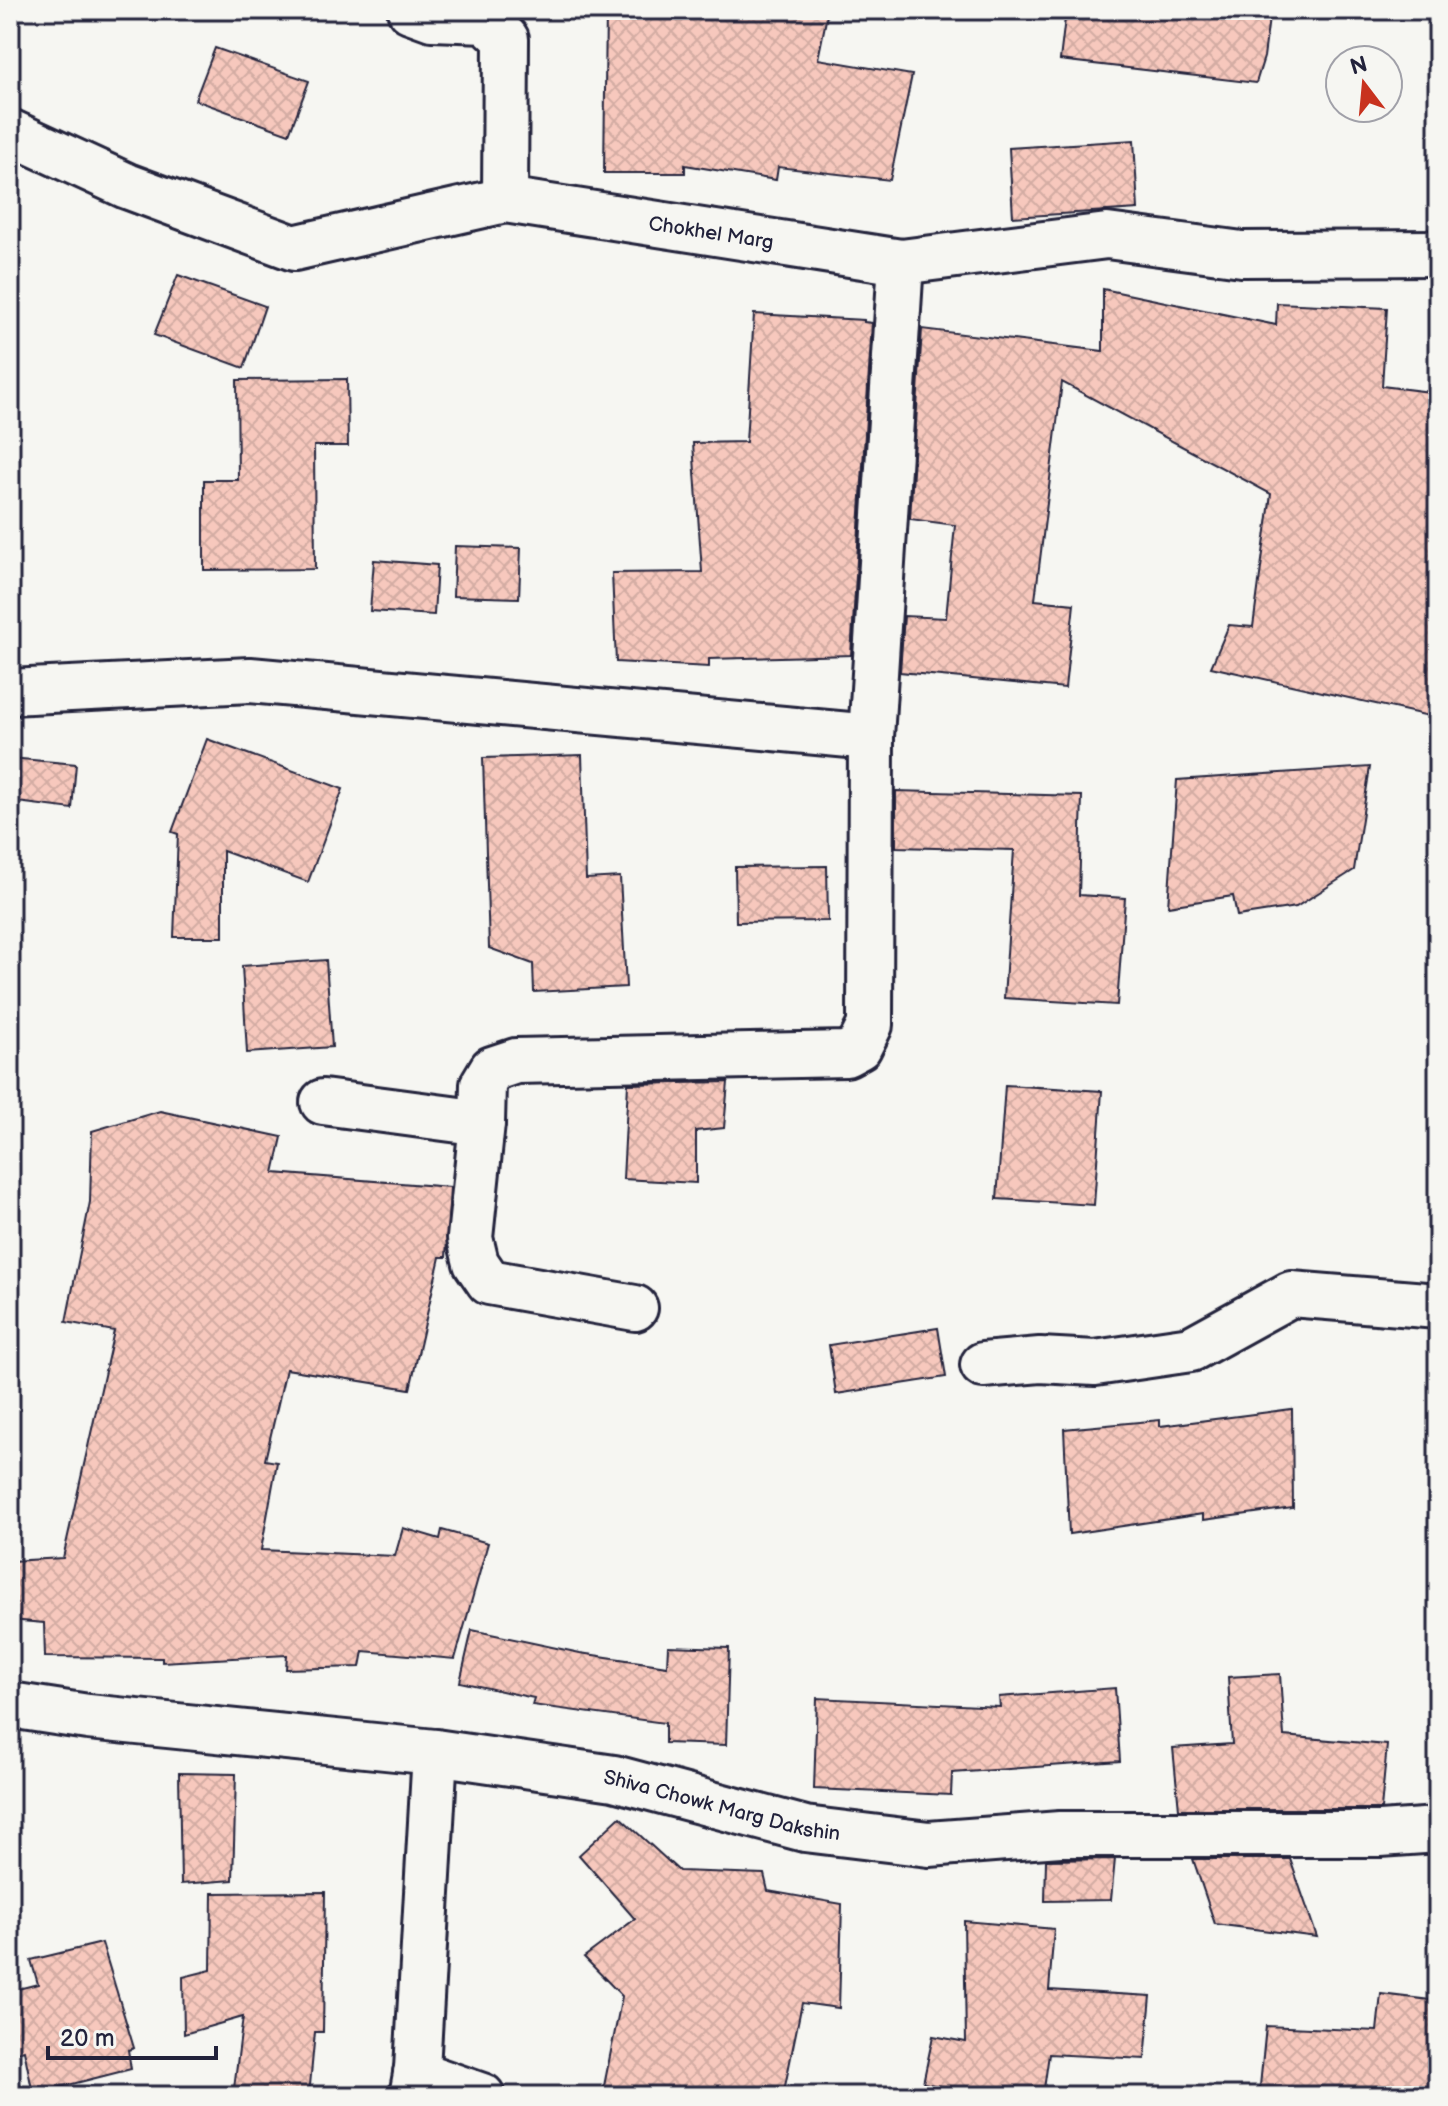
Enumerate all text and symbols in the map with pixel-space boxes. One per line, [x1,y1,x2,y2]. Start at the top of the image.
north arrow [1324,44,1404,124]
text: N [1347,51,1371,81]
street label: Chokhel Marg [647,212,775,255]
street label: Shiva Chowk Marg Dakshin [602,1766,841,1846]
scale bar [48,2010,216,2060]
text: 20 m [60,2024,115,2053]

